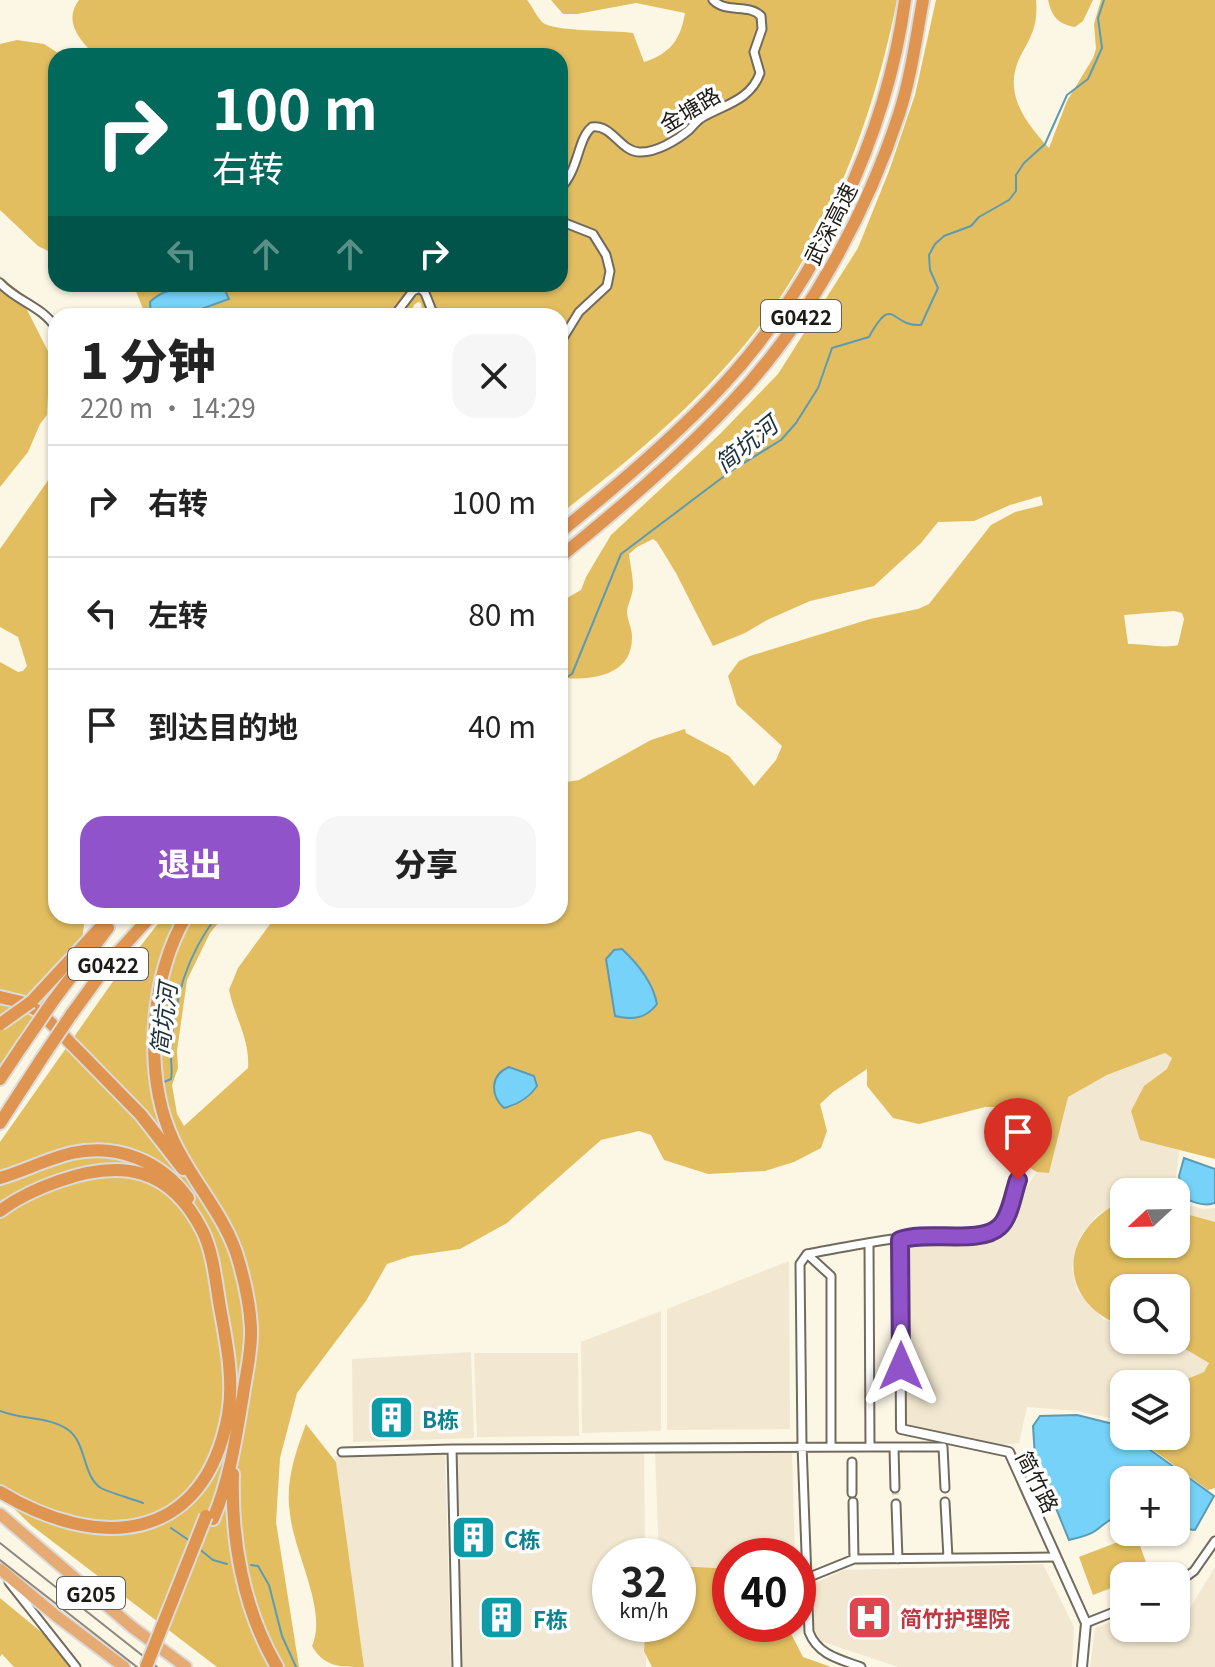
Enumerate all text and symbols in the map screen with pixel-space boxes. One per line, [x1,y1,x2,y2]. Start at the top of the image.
text: 100 m [212,65,378,146]
street label: 金塘路 [652,77,726,139]
icon: right [80,80,184,184]
text: 右转 [212,140,284,192]
street label: 武深高速 [795,177,863,269]
icon: left [160,232,204,276]
icon: ahead [244,232,288,276]
icon: ahead [328,232,372,276]
icon: right [412,232,456,276]
road number: G0422 [761,300,841,332]
text: 1 分钟 [80,323,216,393]
button: close [452,334,536,418]
text: 220 m · 14:29 [80,388,256,425]
water label: 简坑河 [706,404,787,479]
icon: right [80,479,124,523]
text: 右转 [148,479,208,523]
text: 100 m [452,479,536,523]
icon: left [80,591,124,635]
text: 左转 [148,591,208,635]
text: 80 m [468,591,536,635]
icon: arrive [80,703,124,747]
text: 到达目的地 [148,703,298,747]
text: 40 m [468,703,536,747]
button: 退出 [80,816,300,908]
button: 分享 [316,816,536,908]
road number: G0422 [68,948,148,980]
water label: 简坑河 [140,977,184,1057]
pin [984,1098,1052,1180]
icon: arrive [996,1110,1040,1154]
north arrow [1110,1178,1190,1258]
map controls [1110,1178,1190,1642]
button: search [1110,1274,1190,1354]
position arrow [859,1324,943,1408]
button: layers [1110,1370,1190,1450]
building icon: B栋 [367,1394,415,1442]
place label: B栋 [422,1402,459,1434]
street label: 简竹路 [1010,1444,1068,1518]
button: + [1110,1466,1190,1546]
building icon: C栋 [449,1514,497,1562]
place label: C栋 [504,1522,540,1554]
speed limit sign: 40 [712,1538,816,1642]
text: 32 [620,1551,668,1609]
button: − [1110,1562,1190,1642]
road number: G205 [57,1577,125,1609]
hospital icon: 简竹护理院 [845,1593,893,1641]
building icon: F栋 [478,1594,526,1642]
text: km/h [619,1595,669,1624]
place label: 简竹护理院 [900,1601,1010,1633]
place label: F栋 [533,1602,568,1634]

